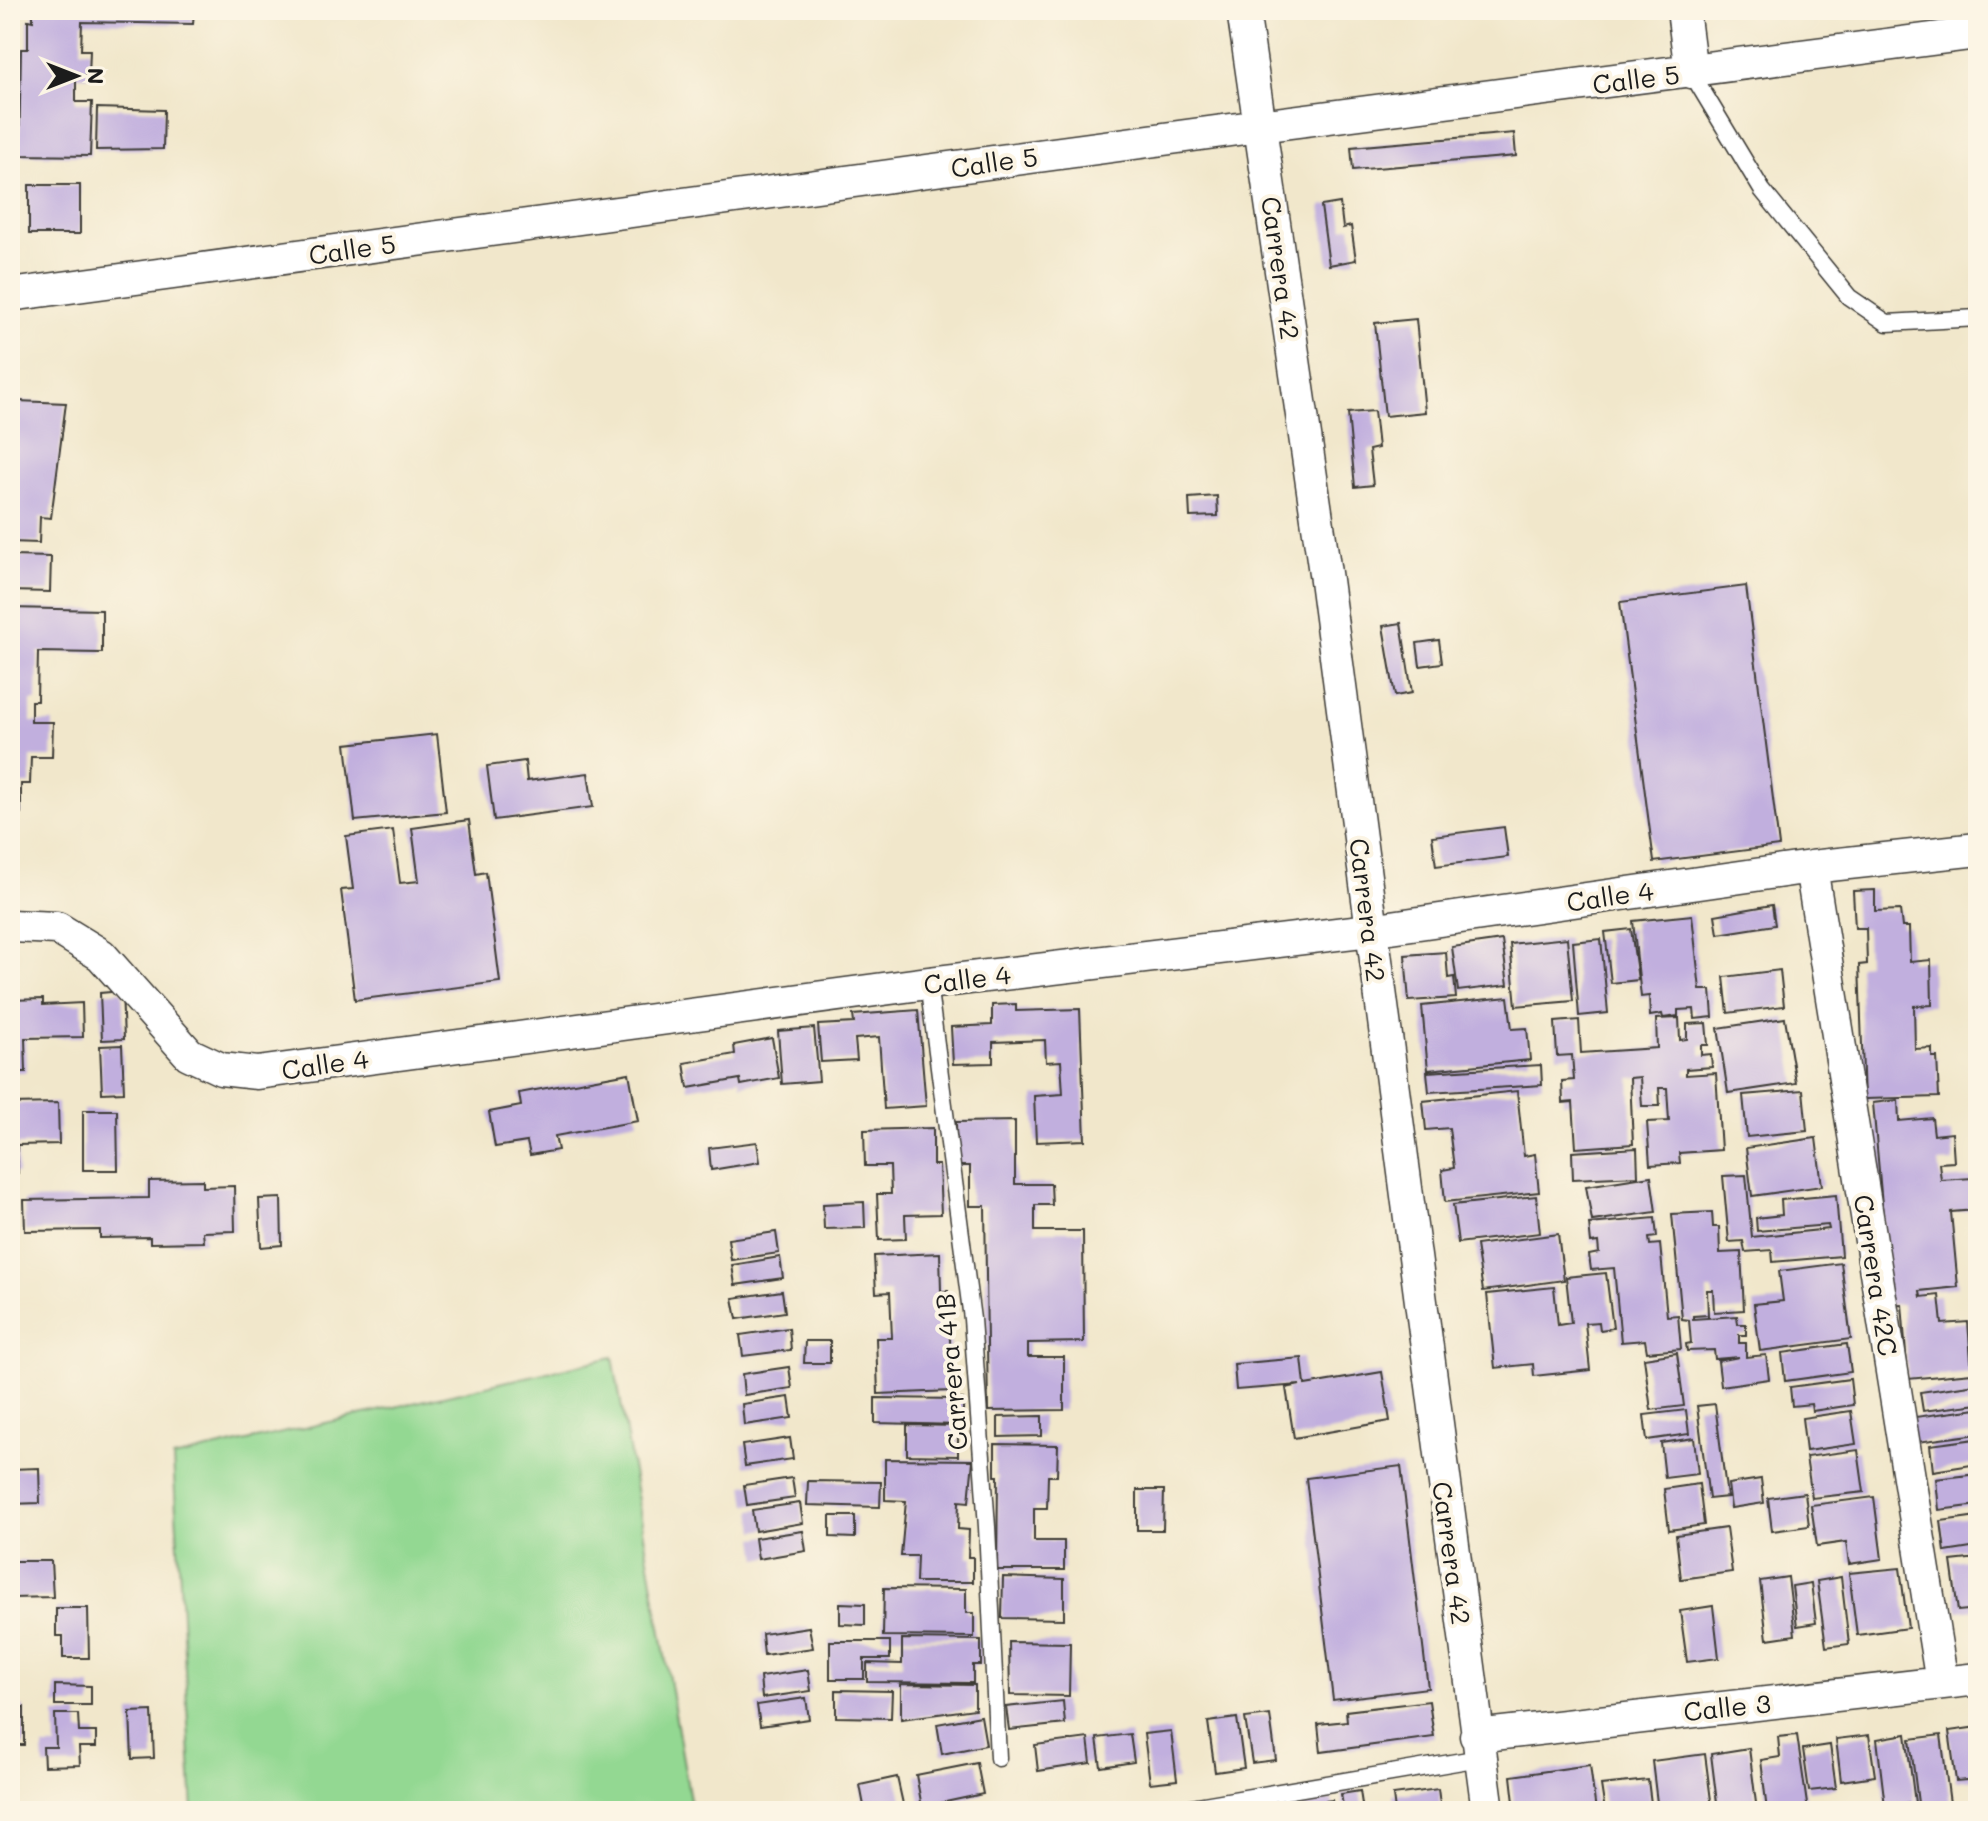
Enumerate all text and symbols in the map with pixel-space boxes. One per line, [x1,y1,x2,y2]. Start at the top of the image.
north arrow [36,36,116,116]
street label: Calle 5 [1591,57,1681,101]
text: N [82,68,111,84]
street label: Calle 5 [948,139,1040,185]
street label: Carrera 42 [1254,194,1308,342]
street label: Calle 5 [306,226,398,272]
street label: Carrera 42 [1342,836,1394,984]
street label: Calle 4 [1564,873,1656,919]
street label: Calle 4 [922,957,1012,1001]
street label: Calle 4 [279,1041,371,1087]
street label: Carrera 42C [1846,1192,1906,1358]
street label: Carrera 41B [927,1292,975,1452]
street label: Carrera 42 [1425,1479,1479,1627]
street label: Calle 3 [1682,1686,1772,1728]

